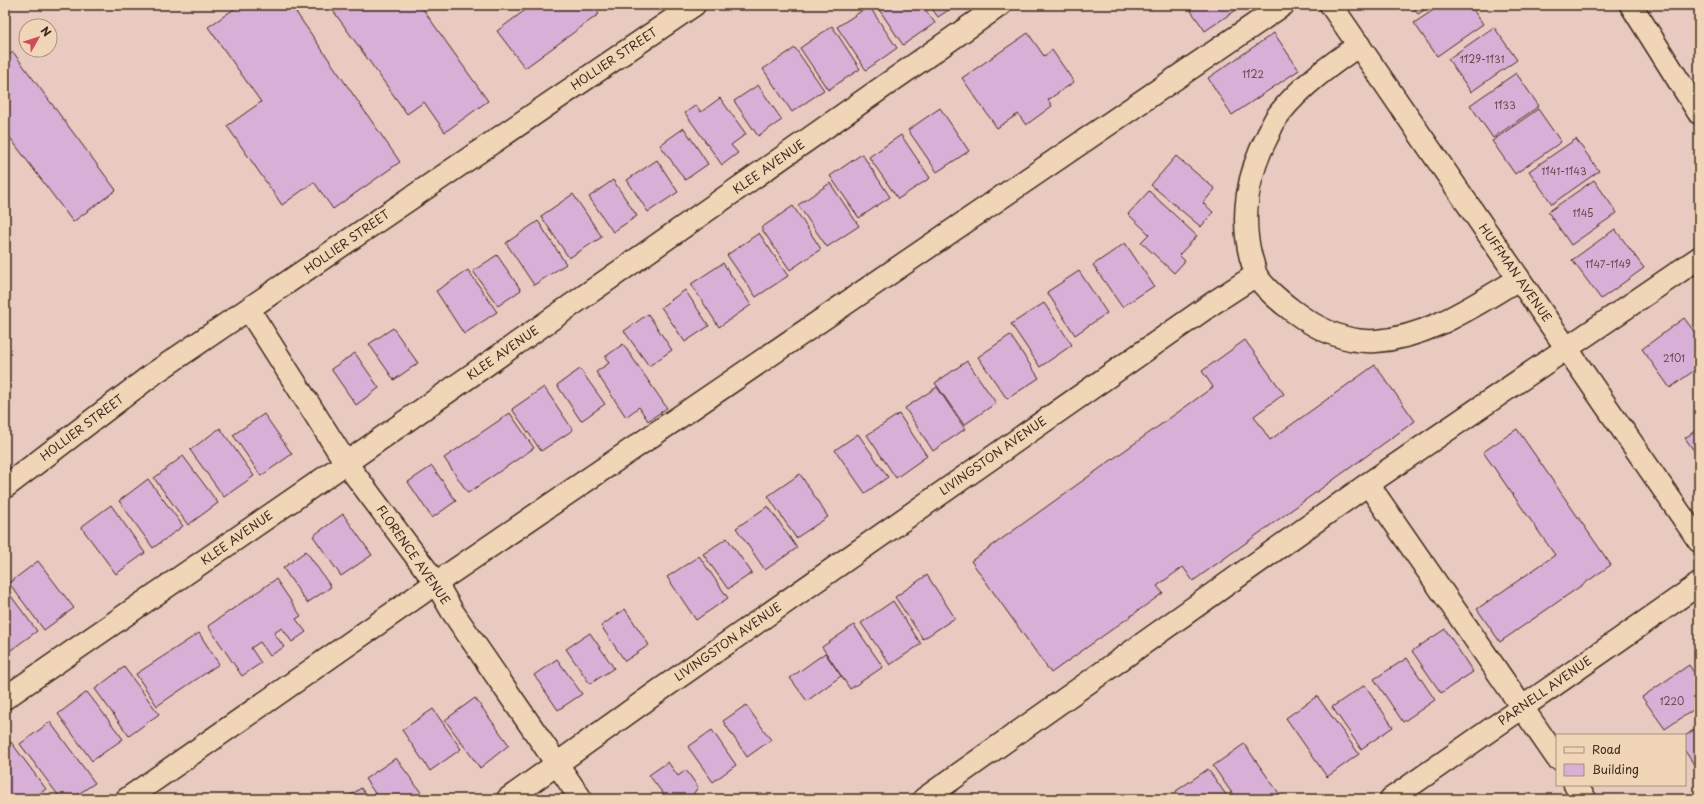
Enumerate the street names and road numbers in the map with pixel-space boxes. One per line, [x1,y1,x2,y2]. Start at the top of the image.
street label: HOLLIER STREET [567,22,661,94]
street label: KLEE AVENUE [729,135,808,198]
street label: HOLLIER STREET [300,204,393,277]
street label: HUFFMAN AVENUE [1475,220,1557,325]
street label: KLEE AVENUE [463,321,542,384]
street label: HOLLIER STREET [36,389,128,465]
street label: LIVINGSTON AVENUE [935,411,1050,499]
street label: FLORENCE AVENUE [373,501,455,608]
street label: KLEE AVENUE [197,506,276,569]
street label: LIVINGSTON AVENUE [670,597,785,685]
street label: PARNELL AVENUE [1494,651,1595,729]

